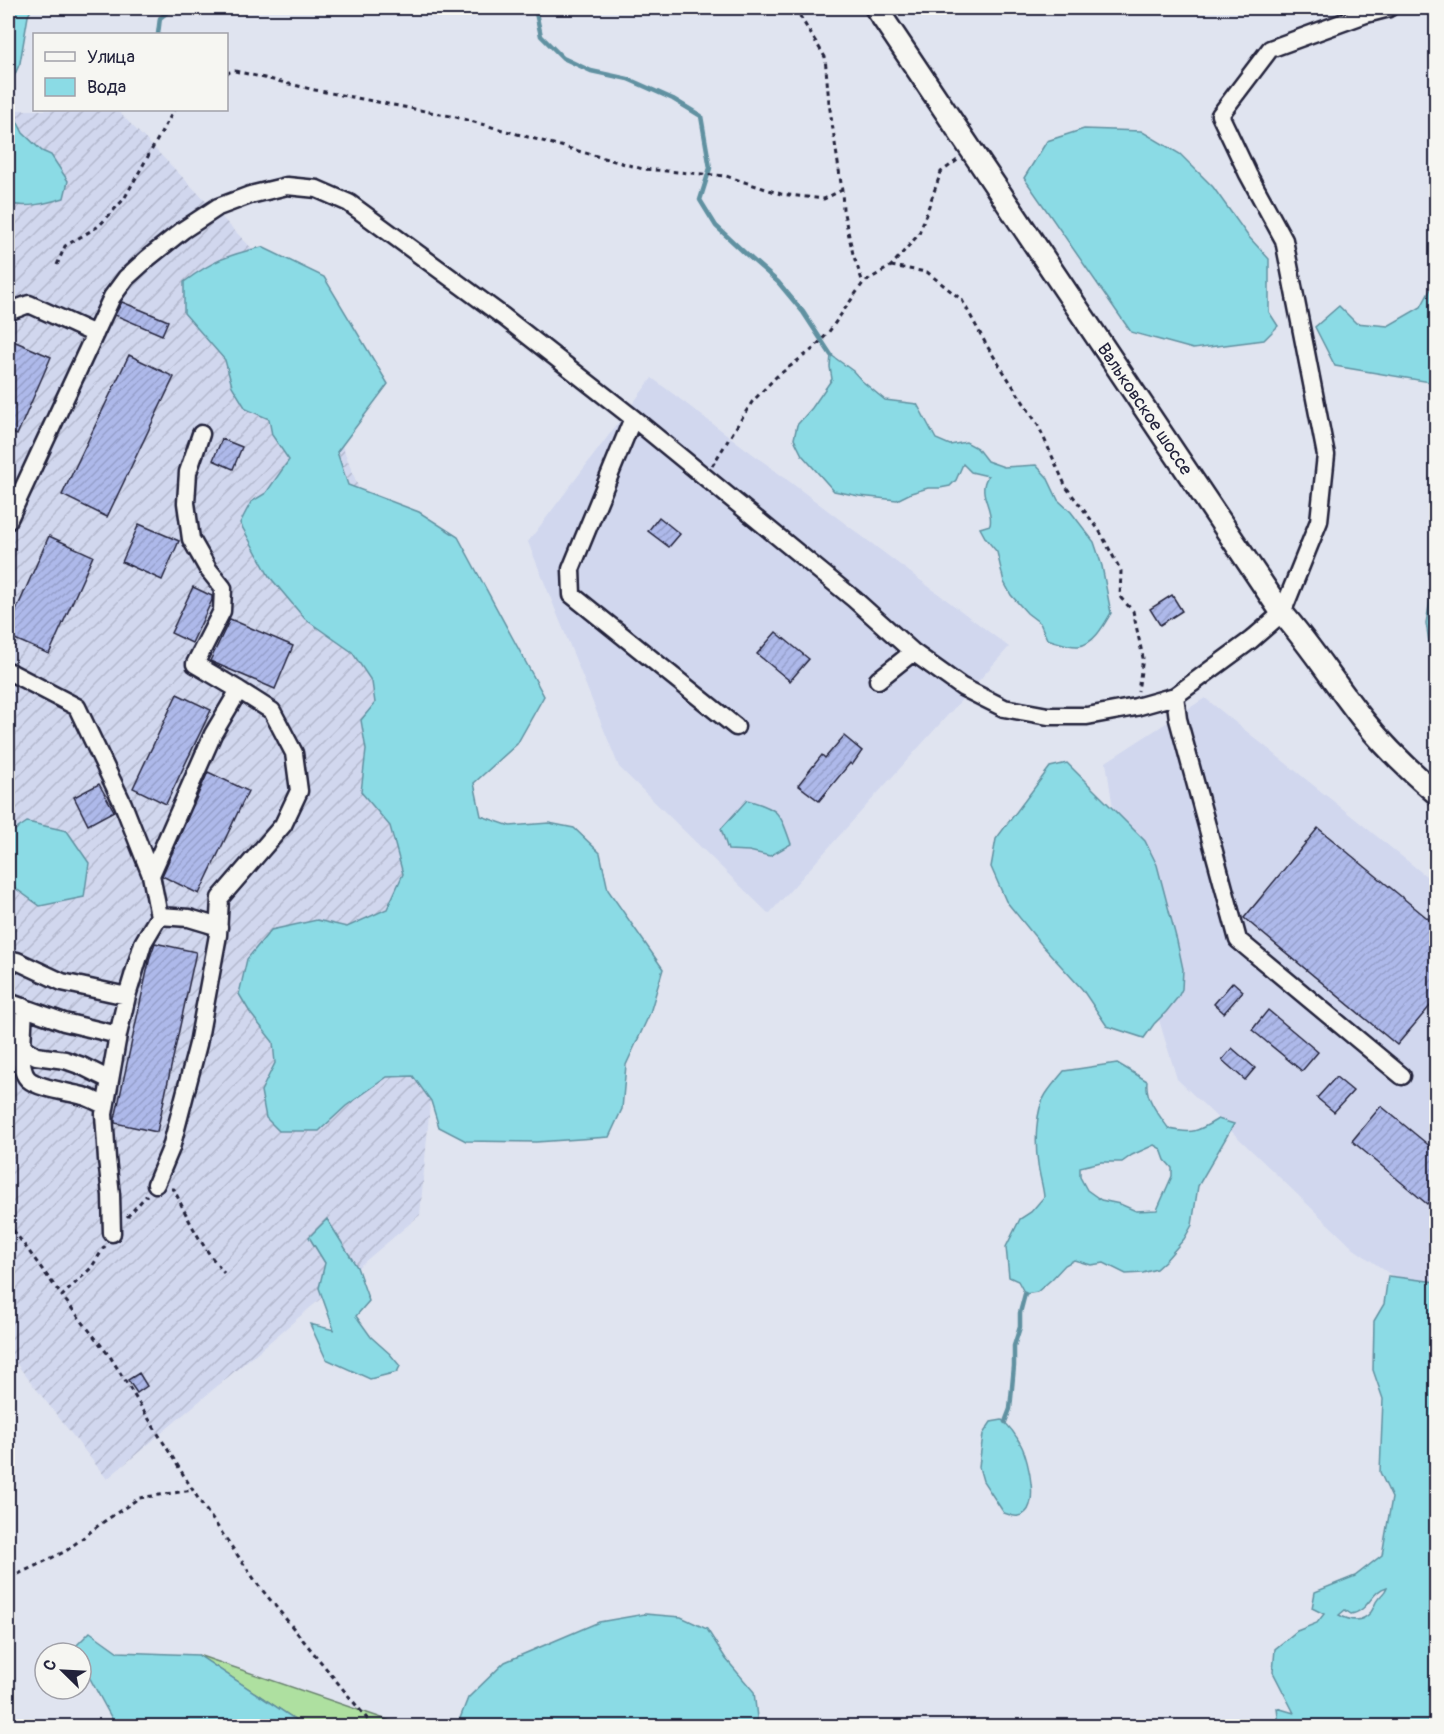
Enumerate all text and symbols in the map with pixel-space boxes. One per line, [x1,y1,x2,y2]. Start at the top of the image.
legend [33,33,228,111]
text: Улица [87,46,135,69]
text: Вода [87,76,126,99]
street label: Вальковское шоссе [1092,339,1197,480]
north arrow [33,1641,93,1701]
text: С [39,1657,61,1674]

